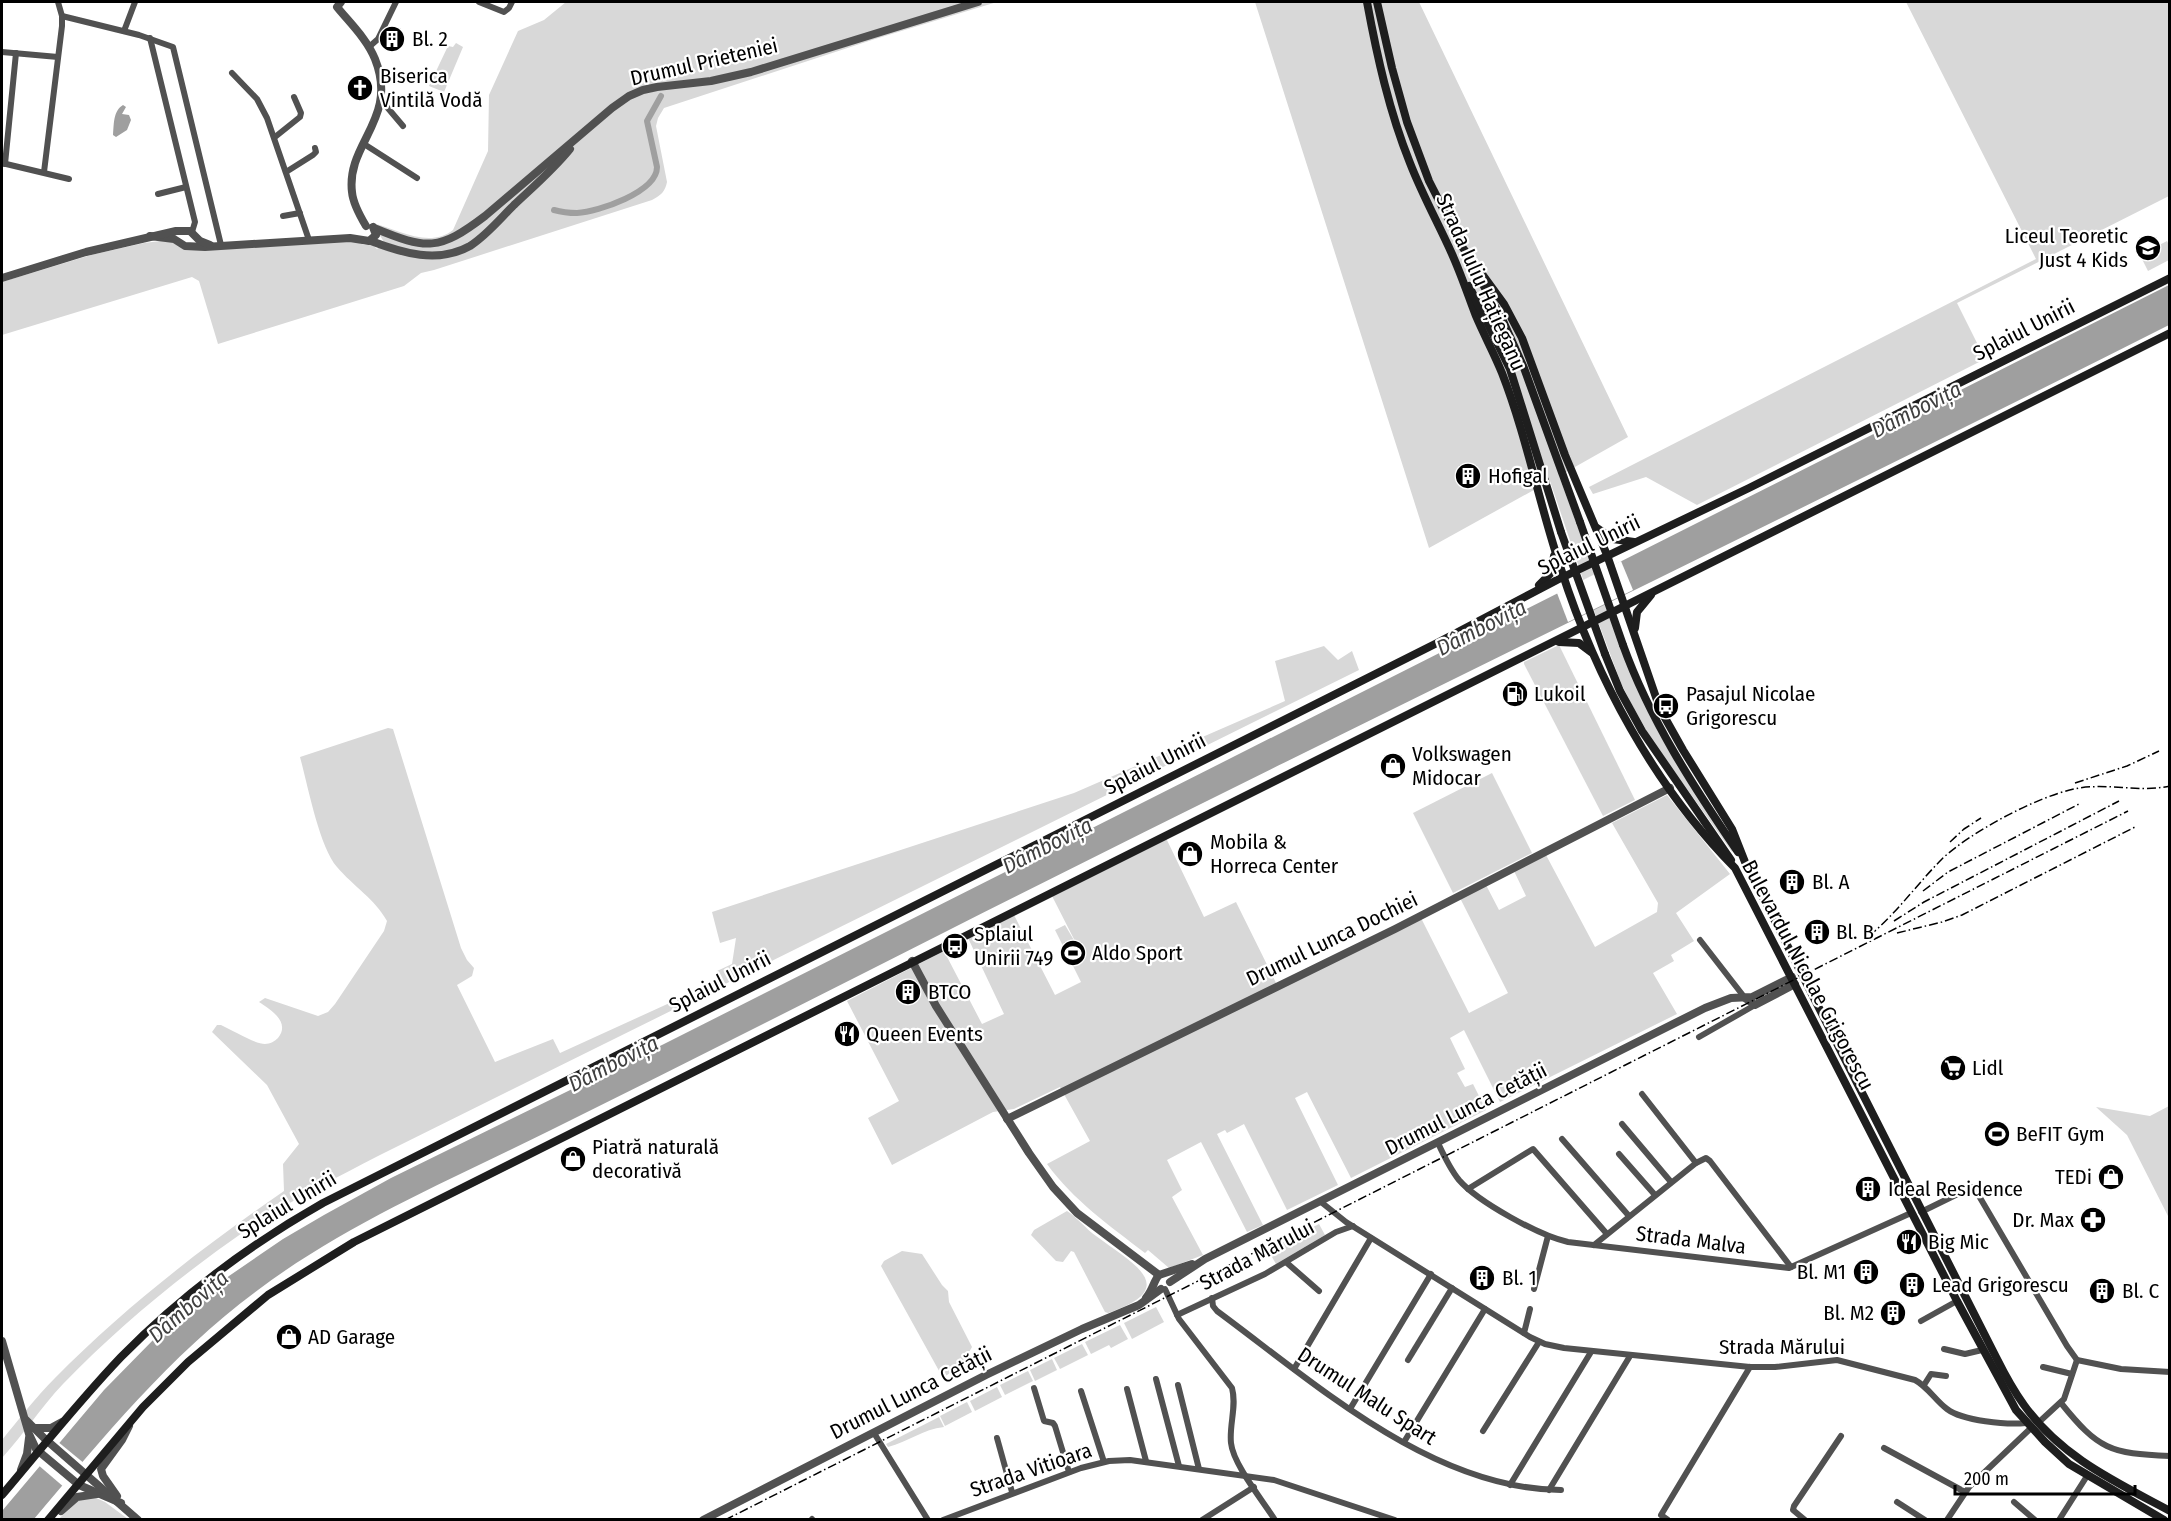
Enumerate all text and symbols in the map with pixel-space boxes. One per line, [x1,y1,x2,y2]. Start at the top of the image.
building icon: Bl. 2 [377,24,407,54]
place label: Bl. 2 [412,26,448,52]
street label: Drumul Prieteniei [628,32,780,92]
place label: Biserica Vintilă Vodă [380,63,483,113]
church icon: Biserica Vintilă Vodă [345,73,375,103]
street label: Strada Iuliu Hațieganu [1430,189,1532,375]
place label: Liceul Teoretic Just 4 Kids [2005,223,2128,273]
school or university icon: Liceul Teoretic Just 4 Kids [2133,233,2163,263]
street label: Splaiul Unirii [1969,293,2079,367]
water label: Dâmbovița [1867,375,1966,445]
building icon: Hofigal [1453,461,1483,491]
place label: Hofigal [1488,463,1548,489]
street label: Splaiul Unirii [1534,509,1644,581]
water label: Dâmbovița [1432,593,1531,663]
fuel station icon: Lukoil [1500,679,1530,709]
place label: Lukoil [1534,681,1586,707]
place label: Pasajul Nicolae Grigorescu [1686,681,1815,731]
bus stop icon: Pasajul Nicolae Grigorescu [1651,691,1681,721]
street label: Splaiul Unirii [1100,727,1210,801]
place label: Volkswagen Midocar [1412,741,1512,791]
shop icon: Volkswagen Midocar [1378,751,1408,781]
water label: Dâmbovița [998,811,1097,881]
place label: Mobila & Horreca Center [1210,829,1339,879]
shop icon: Mobila & Horreca Center [1175,839,1205,869]
street label: Bulevardul Nicolae Grigorescu [1736,856,1880,1094]
building icon: Bl. A [1777,867,1807,897]
place label: Bl. A [1812,869,1850,895]
street label: Drumul Lunca Dochiei [1242,886,1422,992]
building icon: Bl. B [1802,917,1832,947]
place label: Bl. B [1836,919,1874,945]
place label: Splaiul Unirii 749 [974,921,1053,971]
bus stop icon: Splaiul Unirii 749 [940,931,970,961]
sports icon: Aldo Sport [1058,938,1088,968]
place label: Aldo Sport [1092,940,1183,966]
street label: Splaiul Unirii [665,945,775,1019]
building icon: BTCO [893,977,923,1007]
place label: BTCO [928,979,972,1005]
restaurant icon: Queen Events [832,1019,862,1049]
place label: Queen Events [866,1021,983,1047]
water label: Dâmbovița [564,1029,663,1099]
supermarket icon: Lidl [1938,1053,1968,1083]
place label: Lidl [1972,1055,2004,1081]
street label: Drumul Lunca Cetății [1381,1057,1551,1161]
sports icon: BeFIT Gym [1982,1119,2012,1149]
place label: BeFIT Gym [2016,1121,2105,1147]
place label: Piatră naturală decorativă [592,1134,719,1184]
shop icon: Piatră naturală decorativă [558,1144,588,1174]
shop icon: TEDi [2096,1162,2126,1192]
place label: TEDi [2055,1164,2092,1190]
street label: Splaiul Unirii [233,1165,341,1245]
building icon: Ideal Residence [1853,1174,1883,1204]
place label: Ideal Residence [1888,1176,2023,1202]
pharmacy icon: Dr. Max [2078,1205,2108,1235]
place label: Dr. Max [2012,1207,2075,1233]
street label: Strada Mărului [1195,1214,1319,1296]
street label: Strada Malva [1635,1220,1747,1260]
restaurant icon: Big Mic [1894,1227,1924,1257]
place label: Big Mic [1928,1229,1989,1255]
building icon: Bl. M1 [1851,1257,1881,1287]
place label: Bl. M1 [1797,1259,1846,1285]
building icon: Bl. 1 [1467,1263,1497,1293]
water label: Dâmbovița [143,1264,235,1349]
place label: Bl. 1 [1502,1265,1537,1291]
building icon: Lead Grigorescu [1897,1270,1927,1300]
place label: Lead Grigorescu [1932,1272,2069,1298]
building icon: Bl. C [2087,1276,2117,1306]
place label: Bl. C [2122,1278,2160,1304]
building icon: Bl. M2 [1878,1298,1908,1328]
place label: Bl. M2 [1823,1300,1874,1326]
shop icon: AD Garage [274,1322,304,1352]
place label: AD Garage [308,1324,395,1350]
street label: Strada Mărului [1719,1334,1845,1360]
street label: Drumul Lunca Cetății [826,1341,996,1445]
street label: Drumul Malu Spart [1293,1341,1441,1451]
street label: Strada Vitioara [967,1437,1095,1503]
scale bar [1955,1458,2135,1496]
text: 200 m [1964,1468,2009,1490]

